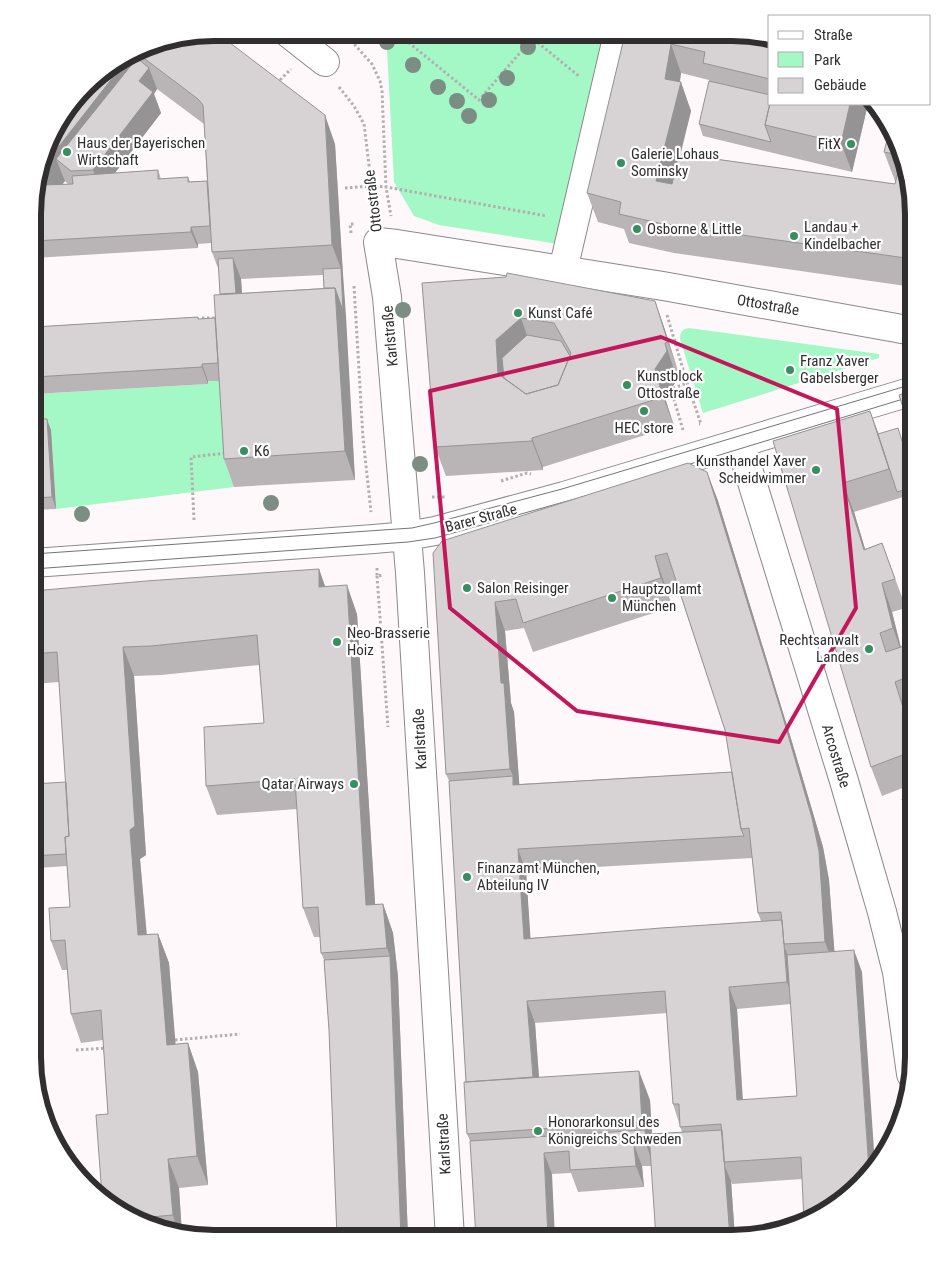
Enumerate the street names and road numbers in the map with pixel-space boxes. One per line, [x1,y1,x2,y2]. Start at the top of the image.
street label: Ottostraße [360,169,386,233]
street label: Ottostraße [735,291,801,319]
street label: Karlstraße [378,305,402,367]
street label: Barer Straße [443,500,519,536]
street label: Karlstraße [409,708,431,770]
street label: Arcostraße [818,722,854,790]
street label: Karlstraße [433,1113,455,1175]

